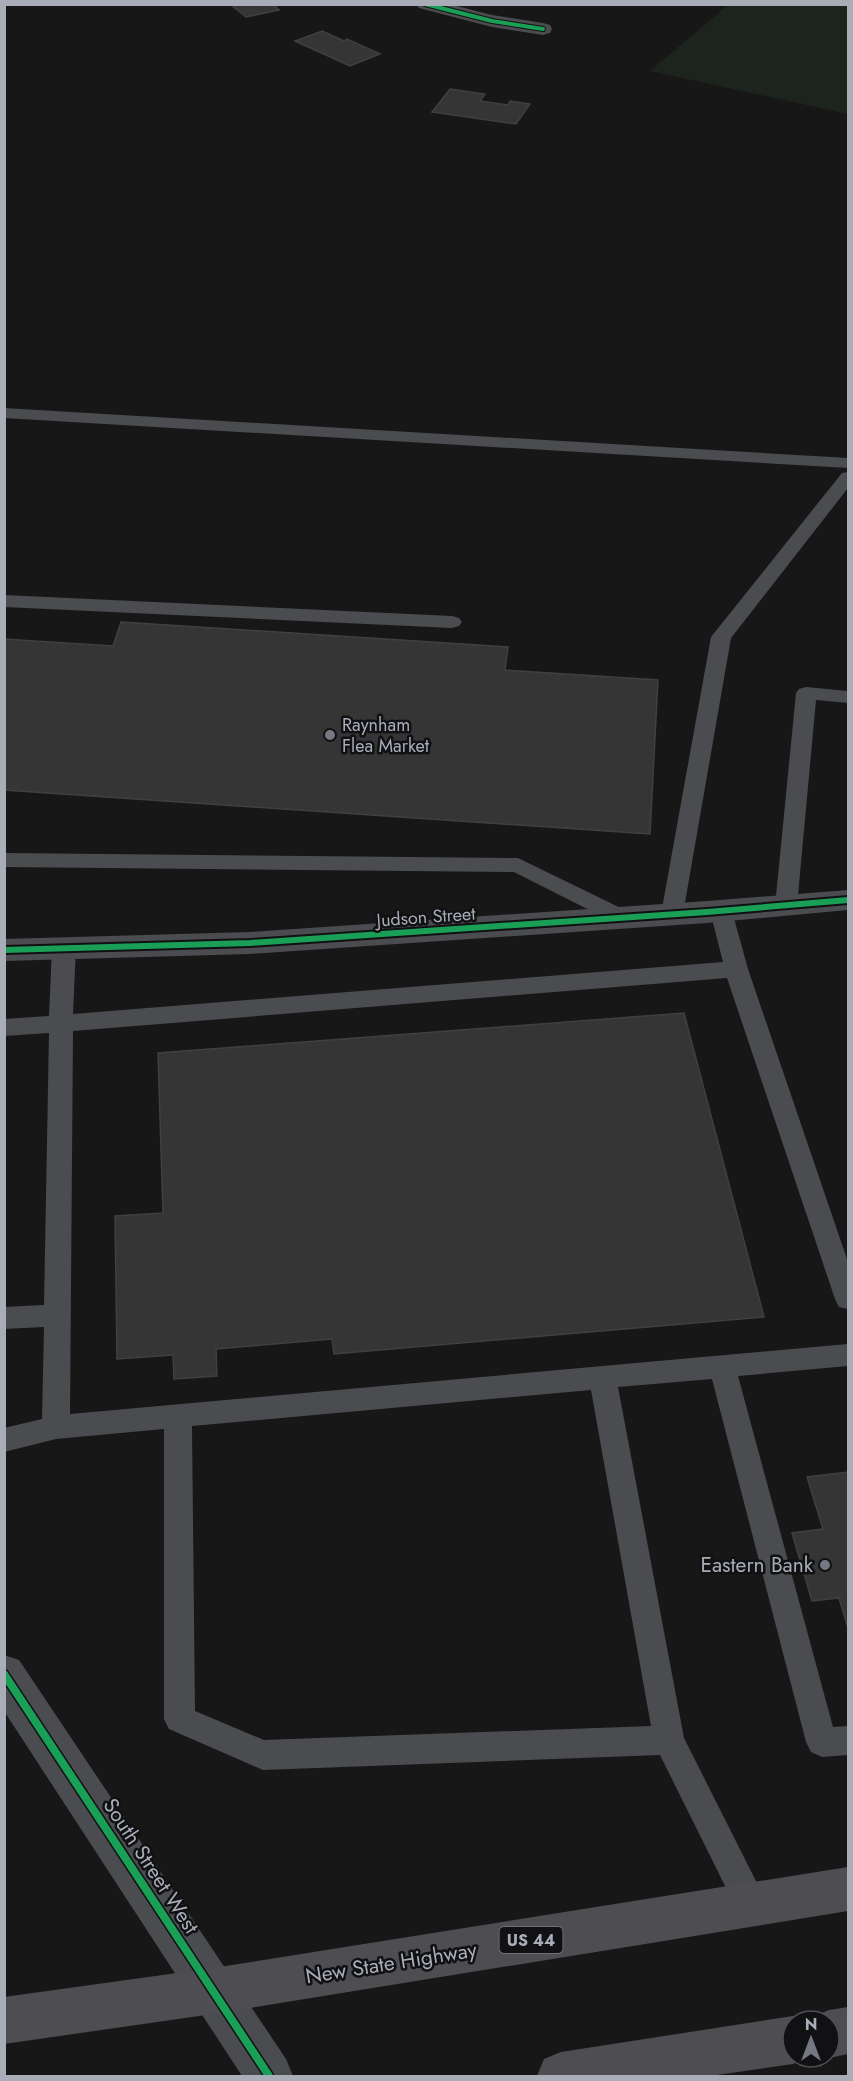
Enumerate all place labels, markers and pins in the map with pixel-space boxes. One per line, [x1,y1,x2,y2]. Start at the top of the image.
place label: Raynham Flea Market [342,712,430,759]
marker: Raynham Flea Market [323,728,337,742]
place label: Eastern Bank [700,1550,814,1580]
marker: Eastern Bank [818,1558,832,1572]

